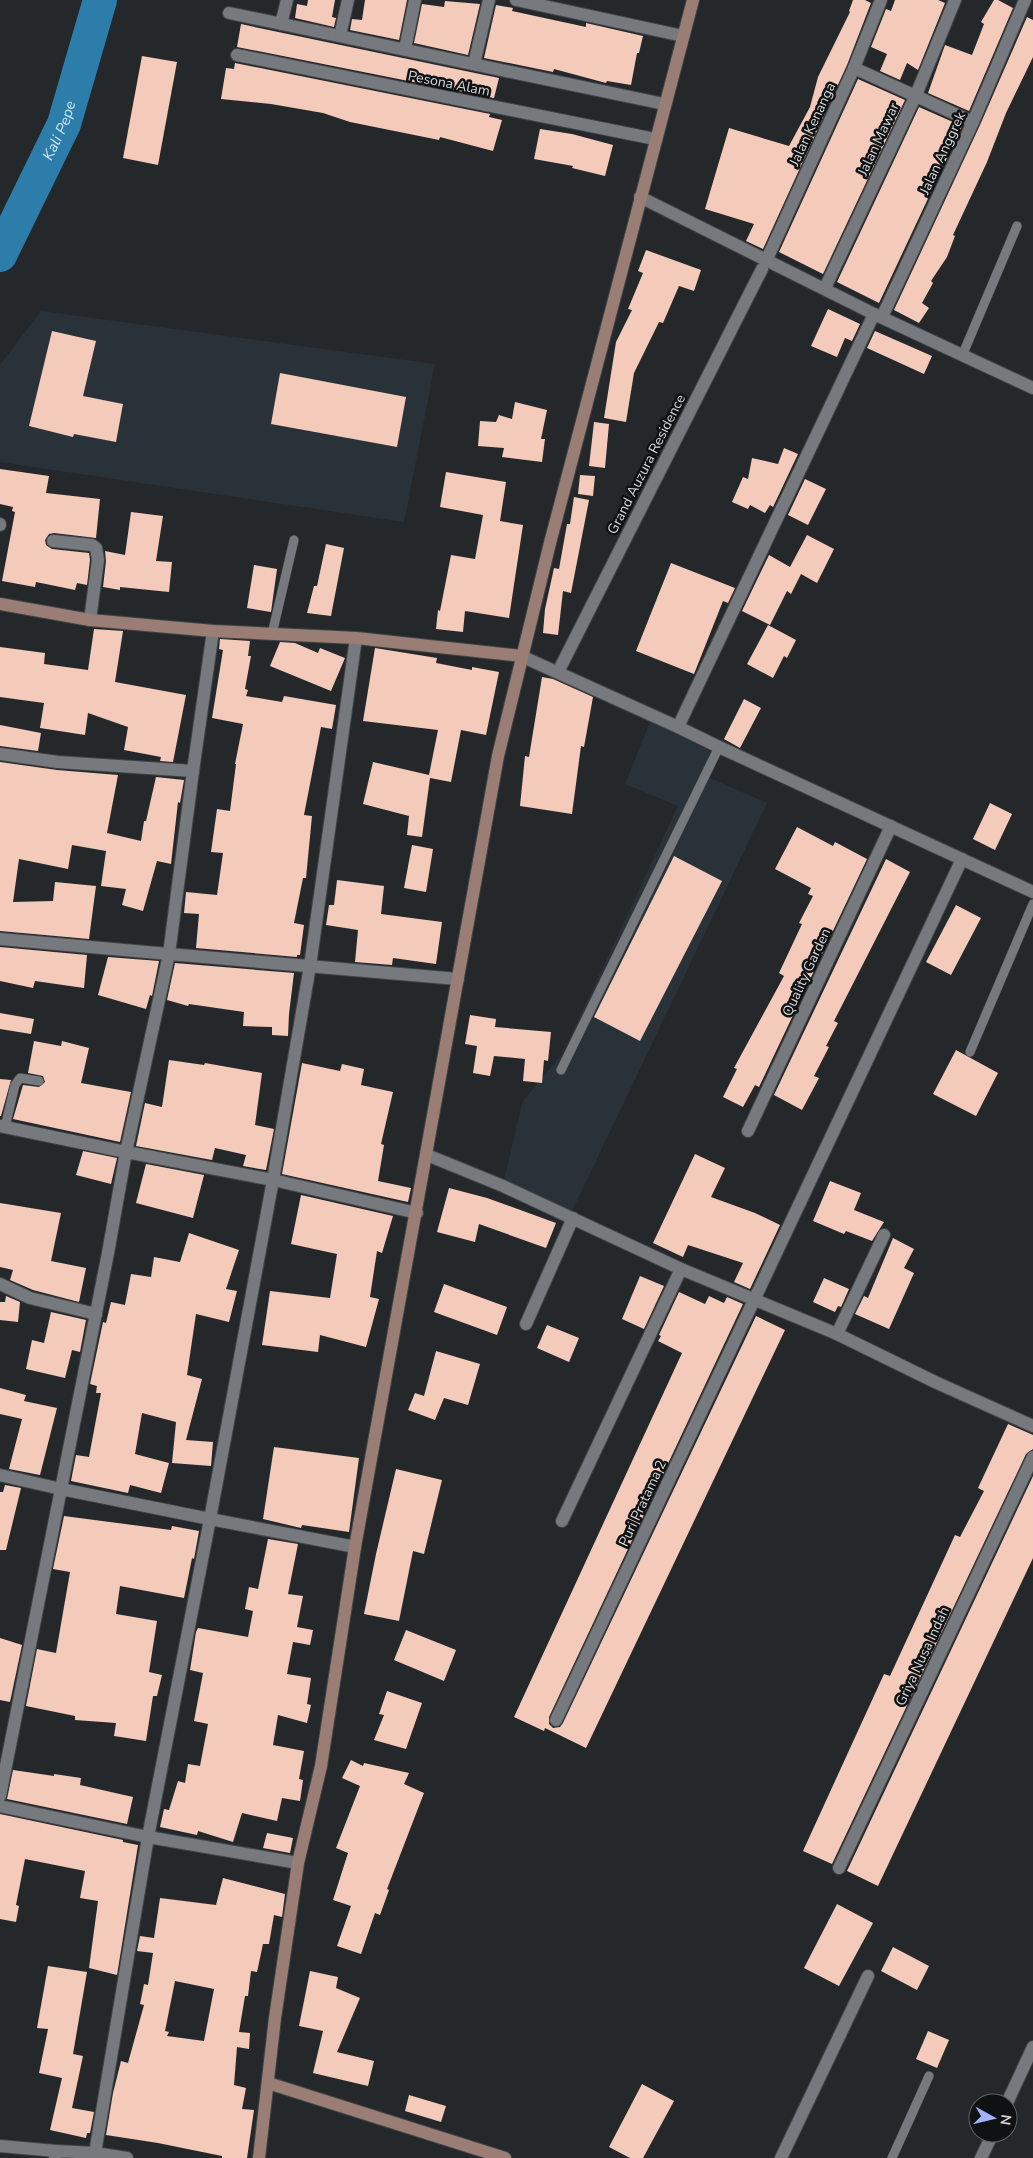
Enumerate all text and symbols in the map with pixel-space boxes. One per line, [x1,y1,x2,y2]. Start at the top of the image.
street label: Pesona Alam [406,66,492,101]
street label: Jalan Kenanga [784,79,840,170]
water label: Kali Pepe [38,98,80,164]
street label: Jalan Mawar [853,100,904,180]
street label: Jalan Anggrek [915,108,970,198]
street label: Grand Auzura Residence [603,391,690,537]
street label: Quality Garden [778,925,835,1019]
street label: Puri Pratama 2 [614,1457,671,1550]
street label: Griya Nusa Indah [891,1603,954,1709]
north arrow [968,2093,1018,2143]
text: N [995,2113,1016,2126]

